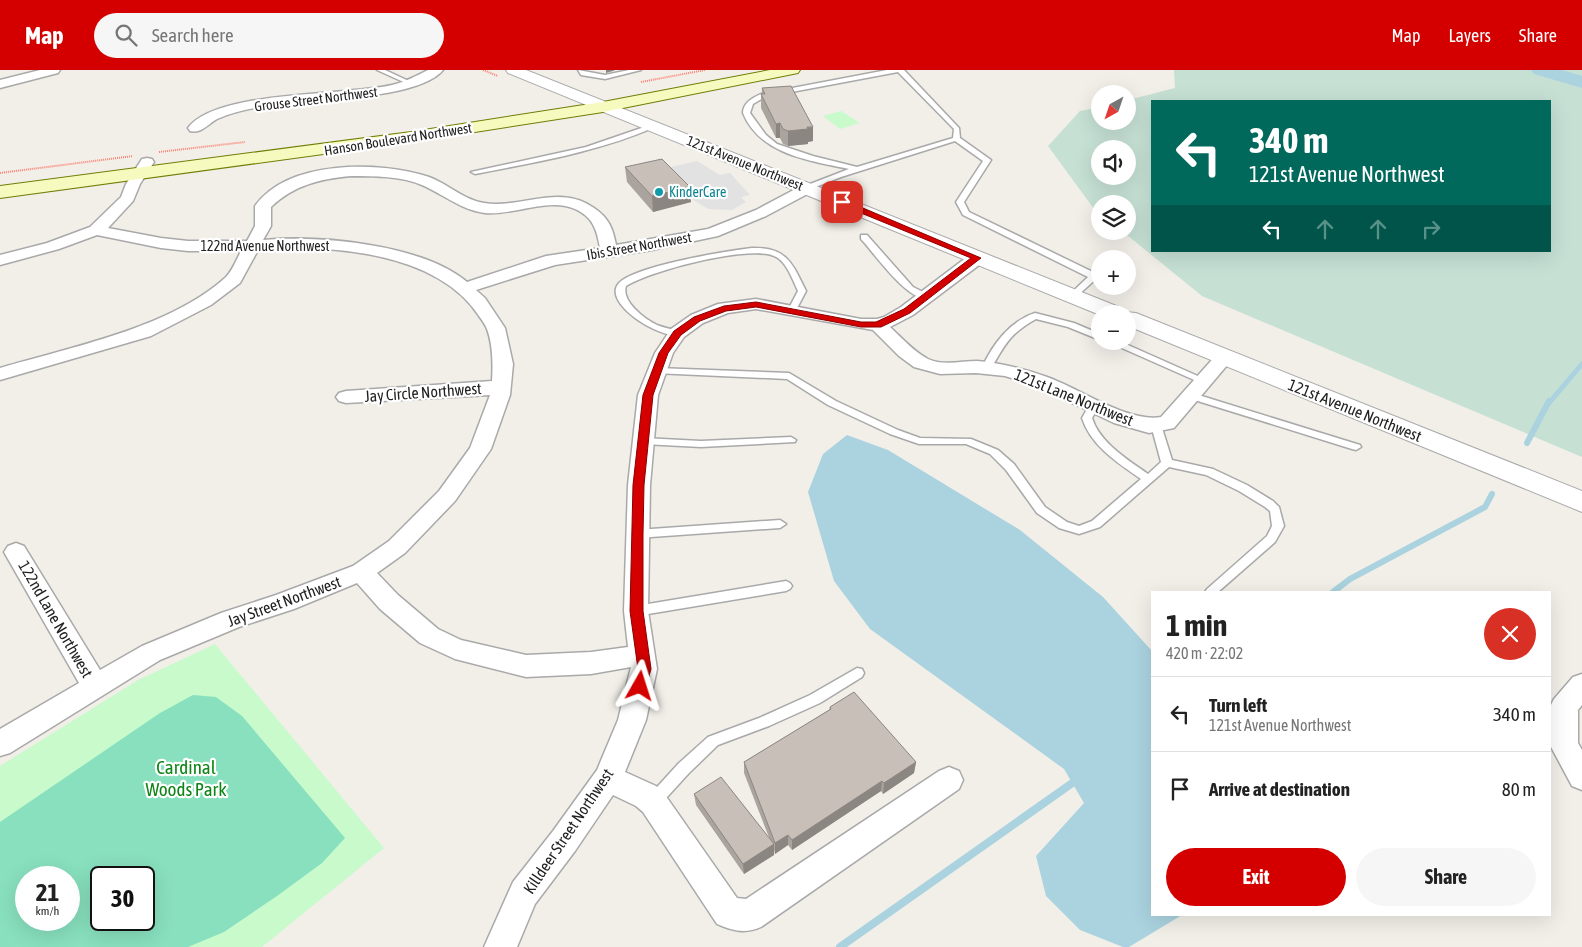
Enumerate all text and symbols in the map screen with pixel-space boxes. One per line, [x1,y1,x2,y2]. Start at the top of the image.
search box [94,13,444,58]
icon: search [112,21,140,49]
text: Map [25,22,64,49]
text: Search here [152,24,234,46]
text: Map [1391,25,1420,46]
text: Layers [1448,25,1491,46]
text: Share [1519,25,1557,46]
street label: Grouse Street Northwest [254,84,378,114]
north arrow [1091,85,1136,130]
map controls [1091,85,1136,350]
street label: Hanson Boulevard Northwest [323,119,473,159]
icon: left [1166,120,1231,185]
text: 340 m [1249,120,1328,160]
street label: 121st Avenue Northwest [684,132,806,194]
button: sound [1091,140,1136,185]
text: 121st Avenue Northwest [1249,161,1445,187]
pin [821,181,863,223]
place label: KinderCare [669,184,726,200]
marker: KinderCare [653,186,665,198]
icon: arrive [828,188,856,216]
button: layers [1091,195,1136,240]
icon: left [1258,215,1286,243]
icon: ahead [1311,215,1339,243]
icon: ahead [1364,215,1392,243]
icon: right [1417,215,1445,243]
street label: Ibis Street Northwest [585,229,693,263]
street label: 122nd Avenue Northwest [201,238,329,254]
button: + [1091,250,1136,295]
button: − [1091,305,1136,350]
street label: 121st Lane Northwest [1012,365,1136,429]
street label: 121st Avenue Northwest [1286,375,1425,445]
street label: Jay Circle Northwest [364,379,483,406]
street label: 122nd Lane Northwest [15,557,97,681]
street label: Jay Street Northwest [225,572,344,631]
text: 1 min [1166,608,1227,642]
button: close [1484,608,1536,660]
text: 420 m · 22:02 [1166,644,1243,662]
position arrow [613,659,665,711]
text: Turn left [1209,694,1267,716]
icon: left [1166,700,1194,728]
text: 340 m [1493,703,1536,725]
text: 121st Avenue Northwest [1209,716,1351,734]
park label: Cardinal Woods Park [145,756,227,800]
street label: Killdeer Street Northwest [519,765,617,897]
icon: arrive [1166,775,1194,803]
text: Arrive at destination [1209,778,1350,800]
text: 80 m [1502,778,1536,800]
button: Exit [1166,848,1346,906]
button: Share [1356,848,1536,906]
speed limit sign: 30 [90,866,155,931]
text: 21 [36,878,59,906]
text: km/h [36,904,59,918]

